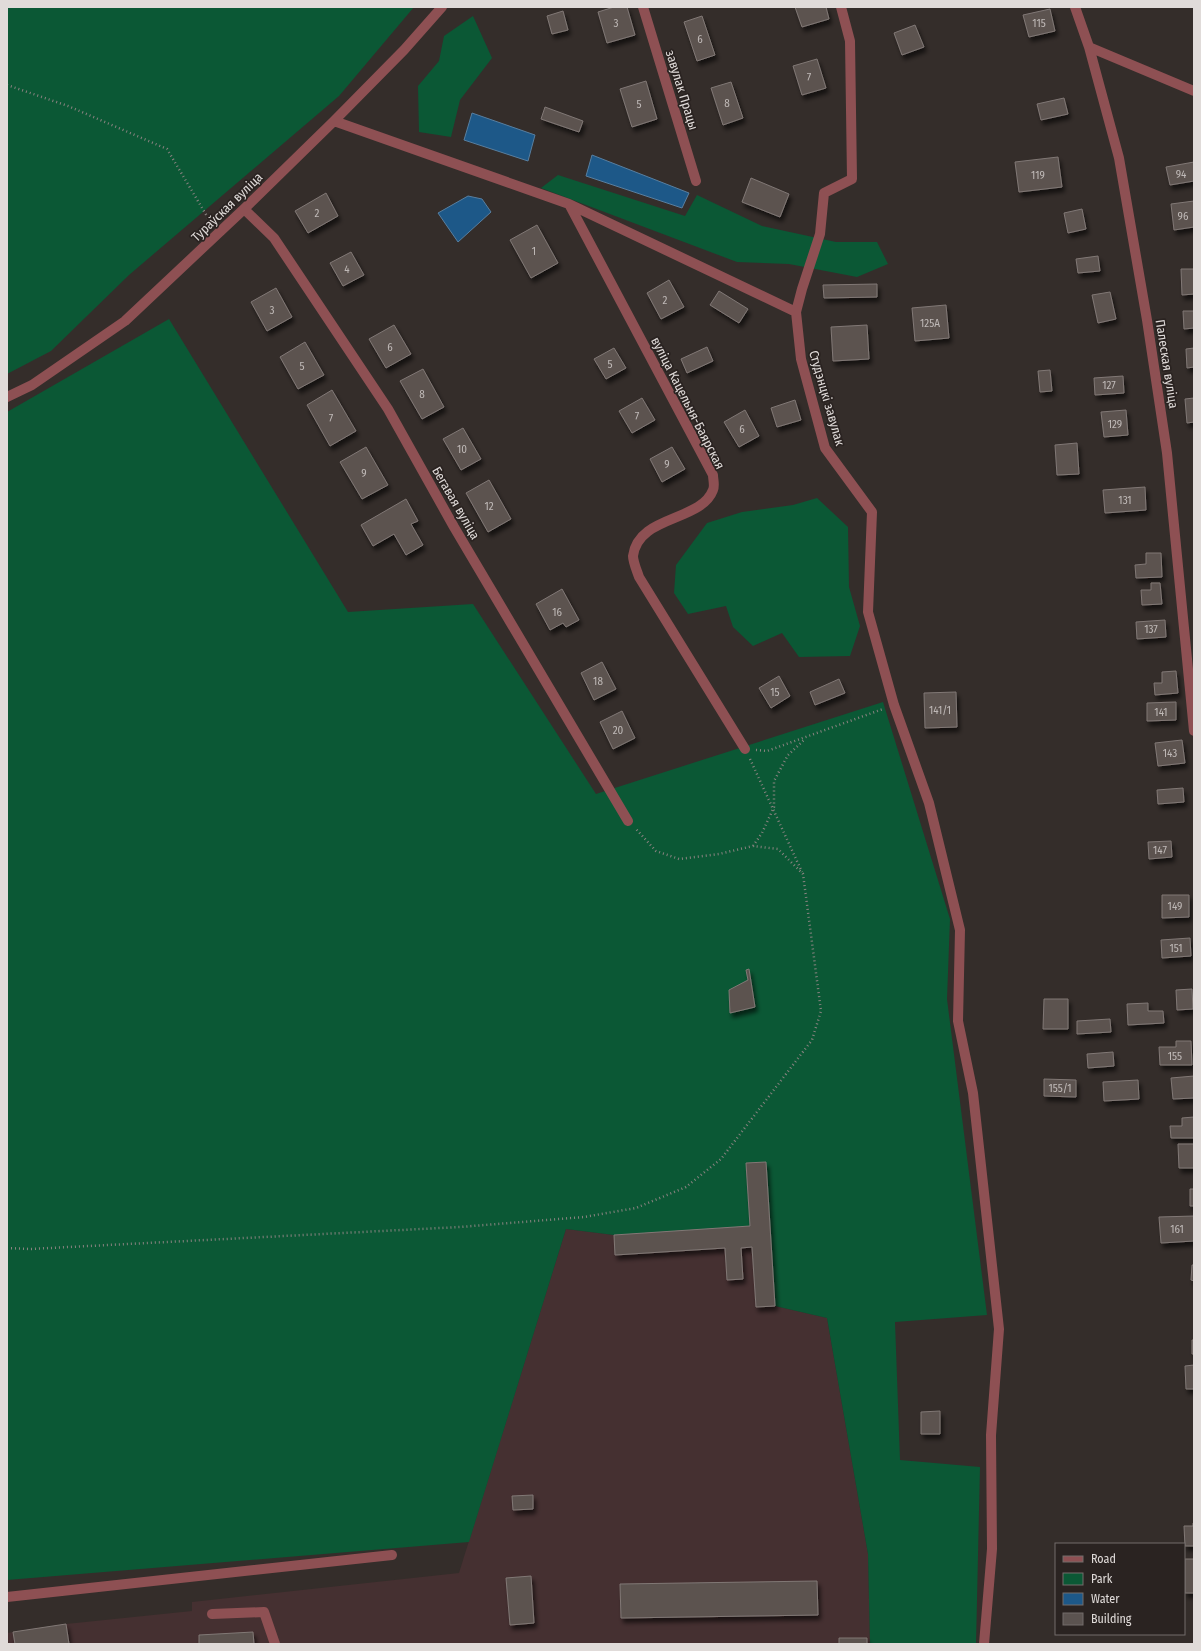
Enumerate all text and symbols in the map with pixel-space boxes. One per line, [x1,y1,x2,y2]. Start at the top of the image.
house number: 3 [614,17,619,30]
house number: 115 [1032,17,1046,30]
house number: 6 [697,33,703,46]
street label: завулак Працы [663,48,701,132]
house number: 7 [807,71,812,84]
house number: 8 [724,97,730,110]
house number: 5 [636,98,642,111]
house number: 94 [1176,168,1187,181]
street label: Тураўская вуліца [188,169,266,245]
house number: 119 [1031,169,1045,182]
house number: 2 [315,207,320,220]
house number: 96 [1178,210,1189,223]
house number: 1 [532,245,536,258]
house number: 4 [344,263,350,276]
house number: 2 [663,294,668,307]
house number: 3 [270,304,275,317]
house number: 125А [920,317,940,330]
street label: Палеская вуліца [1153,318,1181,410]
street label: вуліца Кацельня-Баярская [648,334,728,472]
house number: 6 [387,341,393,354]
street label: Студэнцкі завулак [806,349,848,447]
house number: 5 [607,358,613,371]
house number: 5 [299,360,305,373]
house number: 127 [1102,379,1116,392]
house number: 8 [419,388,425,401]
house number: 7 [635,410,640,423]
house number: 7 [329,412,334,425]
house number: 129 [1108,418,1122,431]
house number: 6 [739,423,745,436]
house number: 10 [457,443,467,456]
house number: 9 [664,458,670,471]
street label: Бегавая вуліца [429,464,483,542]
house number: 9 [361,467,367,480]
house number: 131 [1118,494,1132,507]
house number: 12 [484,500,494,513]
house number: 16 [552,606,562,619]
house number: 137 [1144,623,1158,636]
house number: 18 [593,675,603,688]
house number: 15 [770,686,780,699]
house number: 141/1 [929,704,951,717]
house number: 141 [1154,706,1168,719]
house number: 20 [613,724,624,737]
house number: 143 [1163,747,1177,760]
house number: 147 [1153,844,1167,857]
house number: 149 [1168,900,1182,913]
house number: 151 [1169,942,1183,955]
house number: 155 [1168,1050,1182,1063]
house number: 155/1 [1049,1082,1071,1095]
house number: 161 [1170,1223,1184,1236]
legend [1055,1543,1185,1635]
text: Road [1091,1552,1116,1566]
text: Park [1091,1572,1113,1586]
text: Water [1091,1592,1120,1606]
text: Building [1091,1612,1132,1626]

